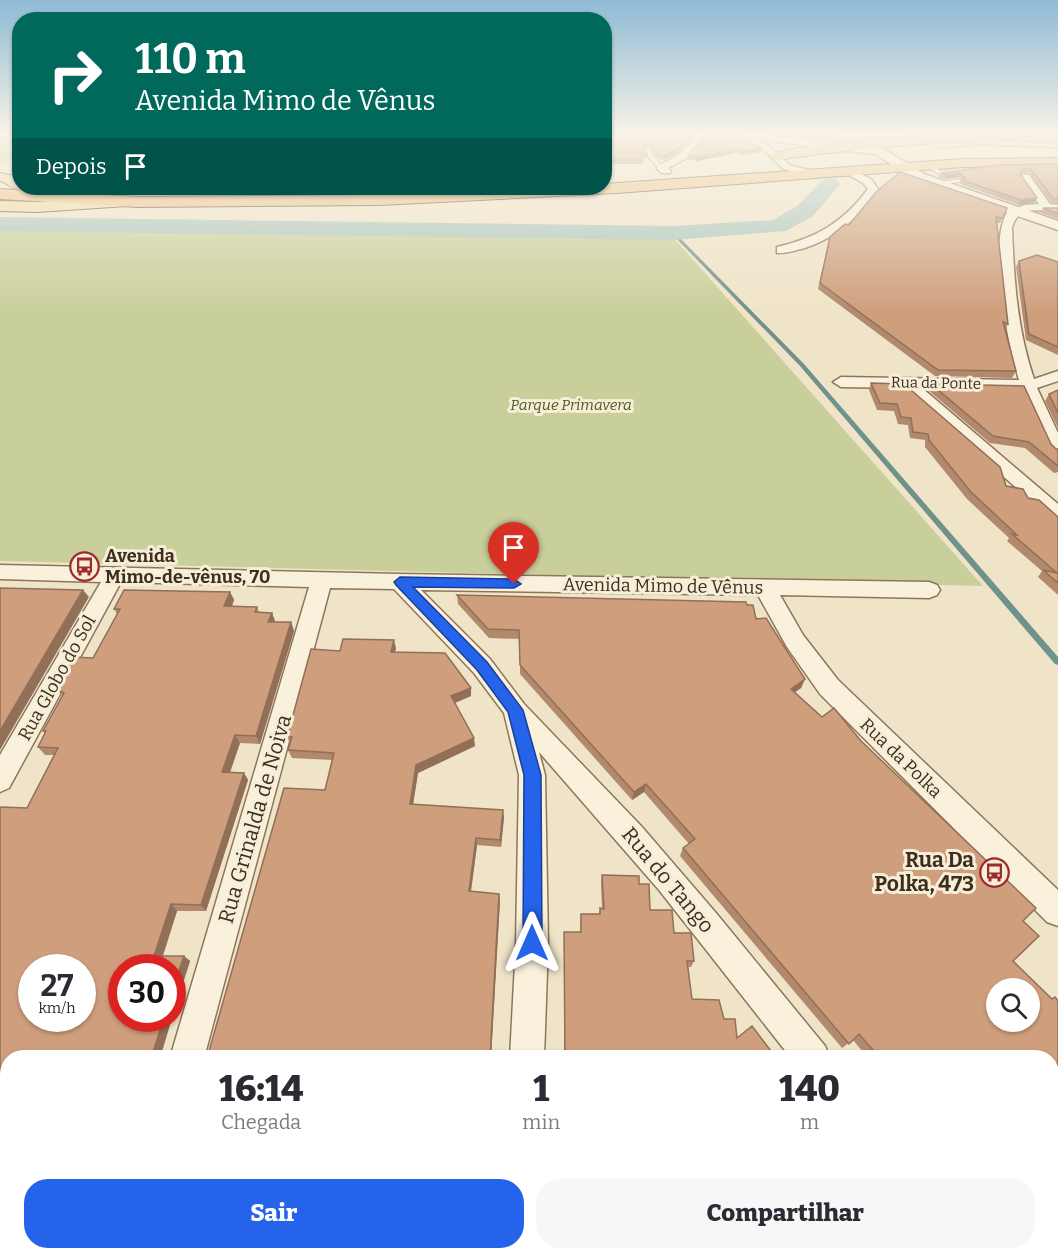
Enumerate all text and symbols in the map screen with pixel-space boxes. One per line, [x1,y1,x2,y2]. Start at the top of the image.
text: 110 m [135,34,246,84]
icon: right [36,36,114,114]
text: Avenida Mimo de Vênus [135,85,436,117]
icon: arrive [119,150,152,183]
text: Depois [36,153,107,180]
street label: Rua da Ponte [891,373,981,393]
park label: Parque Primavera [510,396,632,414]
pin [488,522,539,584]
icon: arrive [497,531,530,564]
place label: Avenida Mimo-de-vênus, 70 [105,545,270,588]
bus stop icon: Avenida Mimo-de-vênus, 70 [68,550,100,582]
street label: Avenida Mimo de Vênus [563,573,763,599]
street label: Rua Globo do Sol [13,612,101,744]
street label: Rua Grinalda de Noiva [213,711,297,926]
street label: Rua da Polka [855,713,947,803]
street label: Rua do Tango [616,822,720,938]
place label: Rua Da Polka, 473 [874,847,974,897]
bus stop icon: Rua Da Polka, 473 [979,856,1011,888]
position arrow [500,911,564,975]
speed limit sign: 30 [108,954,186,1032]
text: 27 [41,968,73,1004]
map controls [986,978,1040,1032]
button: search [986,978,1040,1032]
text: km/h [38,999,76,1017]
text: 16:14 [219,1067,303,1111]
text: 1 [533,1067,549,1111]
text: 140 [779,1067,840,1111]
text: Chegada [221,1110,301,1134]
text: min [522,1110,560,1134]
text: m [800,1110,819,1134]
button: Sair [24,1179,524,1248]
button: Compartilhar [536,1179,1035,1248]

